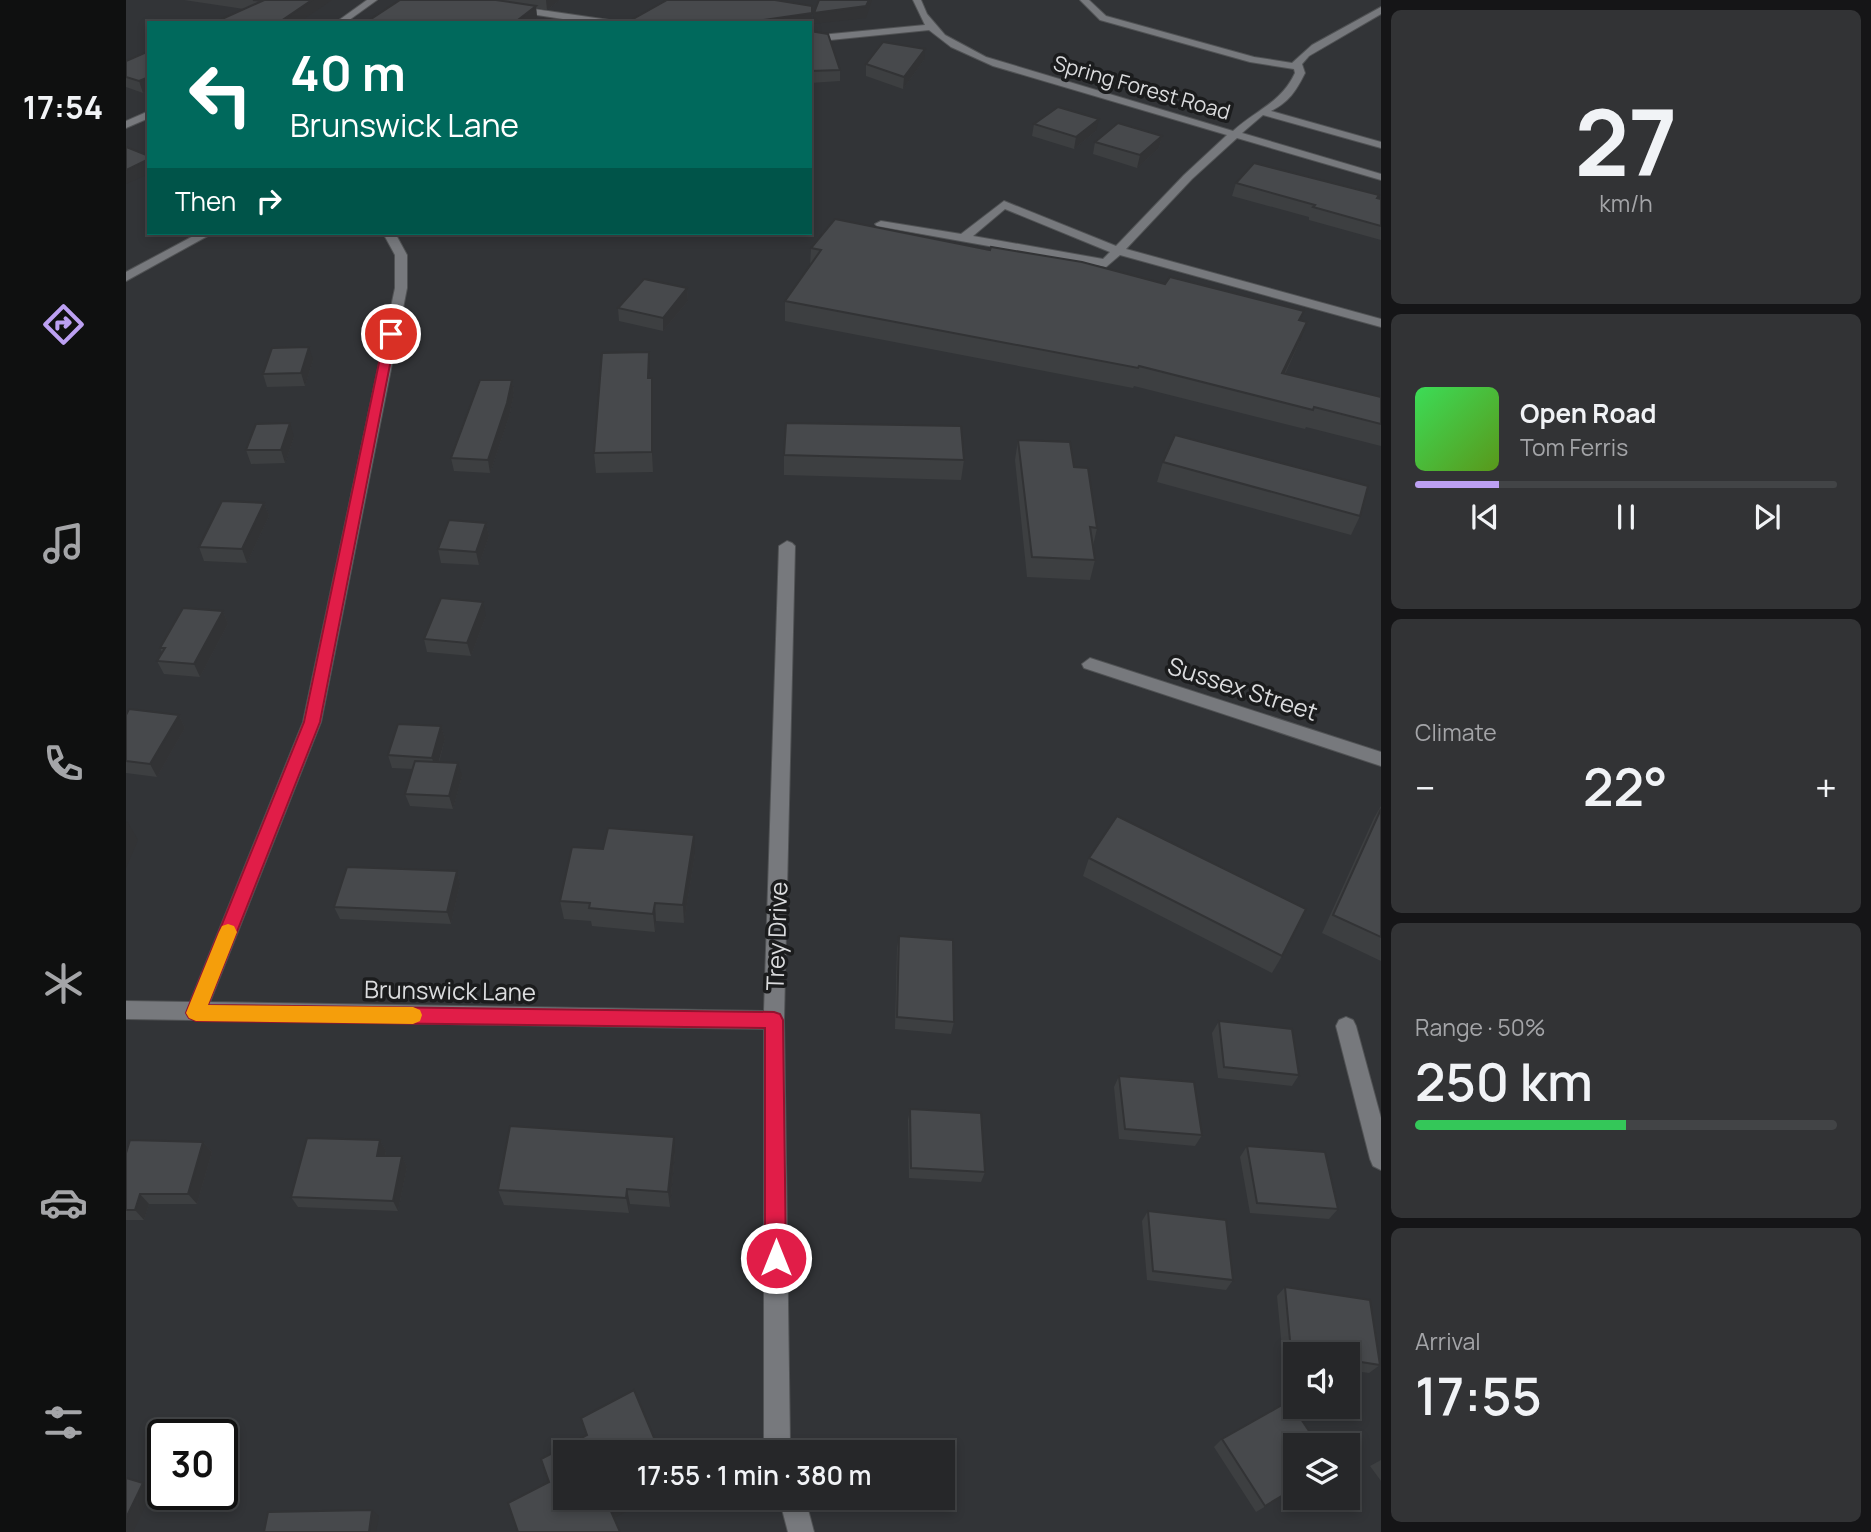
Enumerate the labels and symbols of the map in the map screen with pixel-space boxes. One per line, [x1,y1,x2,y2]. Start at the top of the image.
street label: Spring Forest Road [1050,48,1234,126]
pin [361,304,421,364]
street label: Sussex Street [1164,648,1322,728]
street label: Trey Drive [758,881,794,991]
street label: Brunswick Lane [364,972,536,1008]
position arrow [739,1221,813,1295]
speed limit sign: 30 [147,1419,238,1510]

